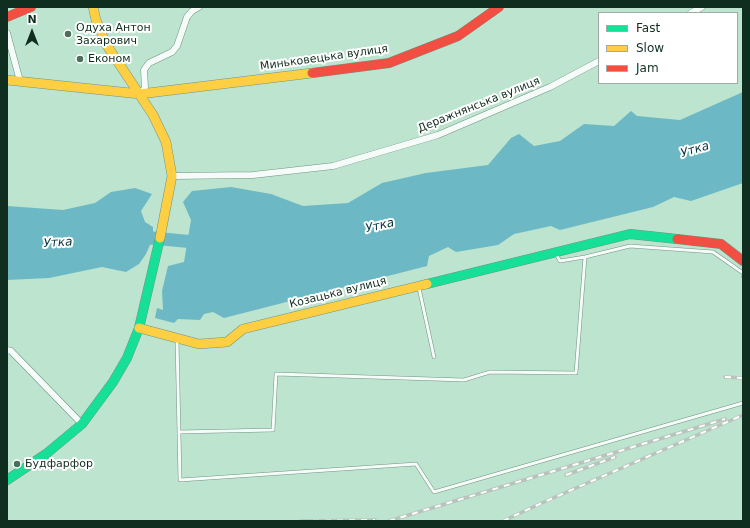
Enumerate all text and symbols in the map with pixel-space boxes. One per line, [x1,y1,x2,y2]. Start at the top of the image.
north arrow [12,12,52,52]
legend [598,12,738,84]
text: N [27,13,37,26]
place label: Одуха Антон Захарович [76,21,151,47]
text: Fast [636,21,660,35]
marker: Одуха Антон Захарович [63,29,73,39]
text: Slow [636,41,664,55]
street label: Миньковецька вулиця [259,42,389,74]
place label: Економ [88,52,131,66]
marker: Економ [75,54,85,64]
text: Jam [636,61,659,75]
street label: Деражнянська вулиця [416,74,542,136]
water label: Утка [679,139,711,161]
water label: Утка [364,216,396,236]
water label: Утка [43,235,73,251]
street label: Козацька вулиця [288,275,388,311]
place label: Будфарфор [25,457,93,471]
marker: Будфарфор [12,459,22,469]

